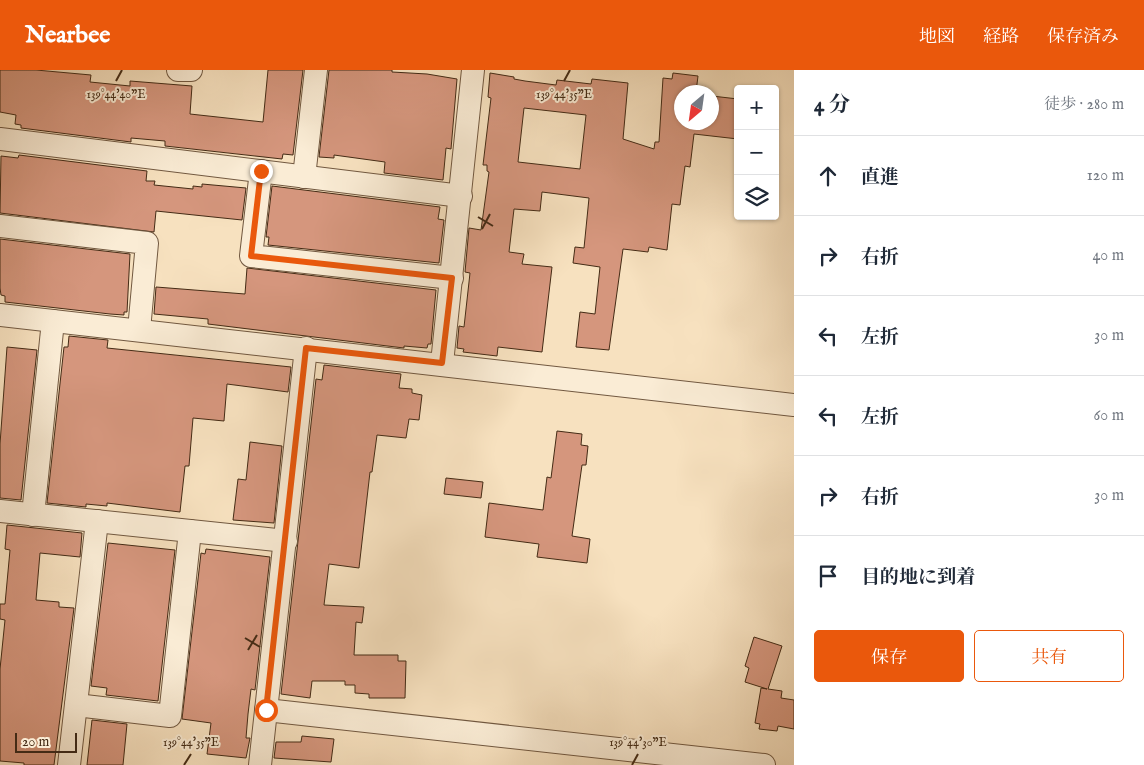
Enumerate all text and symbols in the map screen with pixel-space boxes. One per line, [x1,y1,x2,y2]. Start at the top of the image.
text: Nearbee [25,20,110,51]
text: 地図 [919,26,955,49]
text: 経路 [983,26,1019,49]
text: 保存済み [1047,26,1119,49]
north arrow [674,85,719,130]
map controls [734,85,779,220]
button: + [734,85,779,130]
text: 139°44'40"E [86,87,146,102]
text: 139°44'35"E [536,87,592,102]
text: 4 分 [814,92,850,119]
text: 徒歩 · 280 m [1044,95,1124,115]
button: − [734,130,779,175]
route end [250,160,273,183]
icon: ahead [814,162,842,190]
text: 直進 [861,166,899,190]
text: 120 m [1087,166,1124,186]
button: layers [734,175,779,220]
icon: right [814,242,842,270]
text: 右折 [861,246,899,270]
text: 40 m [1092,246,1124,266]
icon: left [814,322,842,350]
text: 左折 [861,326,899,350]
text: 30 m [1094,326,1124,346]
icon: left [814,402,842,430]
text: 左折 [861,406,899,430]
text: 60 m [1094,406,1124,426]
icon: right [814,482,842,510]
text: 右折 [861,486,899,510]
text: 30 m [1094,486,1124,506]
icon: arrive [814,562,842,590]
text: 目的地に到着 [861,566,975,590]
button: 保存 [814,630,964,682]
button: 共有 [974,630,1124,682]
route start [255,699,278,722]
scale bar [15,730,78,753]
text: 20 m [22,733,49,751]
text: 139°44'35"E [163,735,219,750]
text: 139°44'30"E [609,735,667,750]

